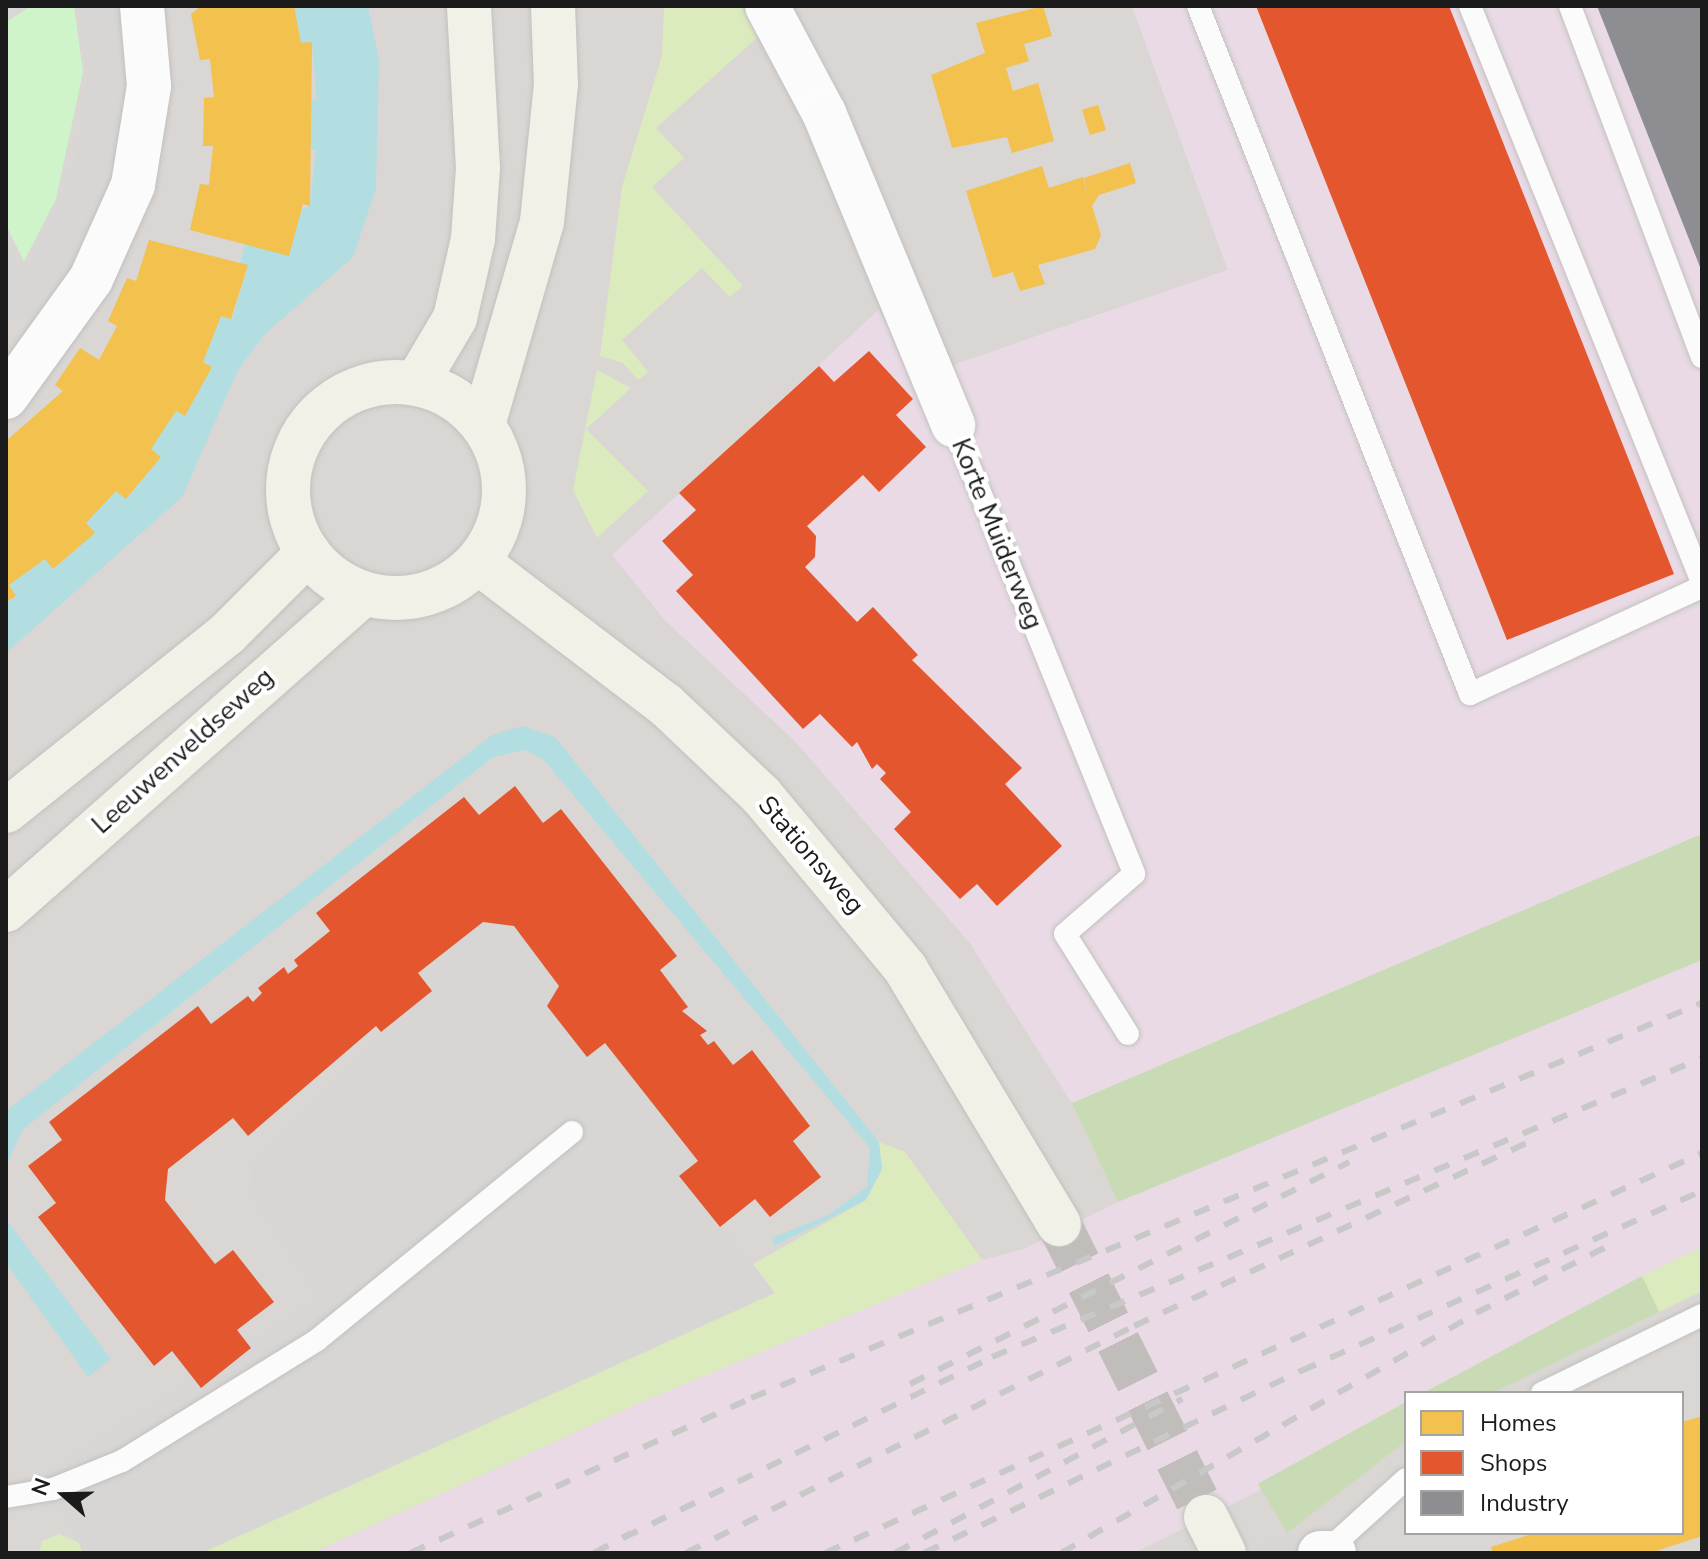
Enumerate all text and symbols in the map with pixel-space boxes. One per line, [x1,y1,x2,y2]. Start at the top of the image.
street label: Korte Muiderweg [945,434,1049,634]
street label: Leeuwenveldseweg [86,661,280,841]
street label: Stationsweg [751,790,871,920]
legend [1404,1391,1684,1535]
text: Homes [1480,1407,1556,1439]
text: Shops [1480,1447,1547,1479]
north arrow [24,1455,104,1535]
text: N [25,1474,58,1500]
text: Industry [1480,1487,1569,1519]

